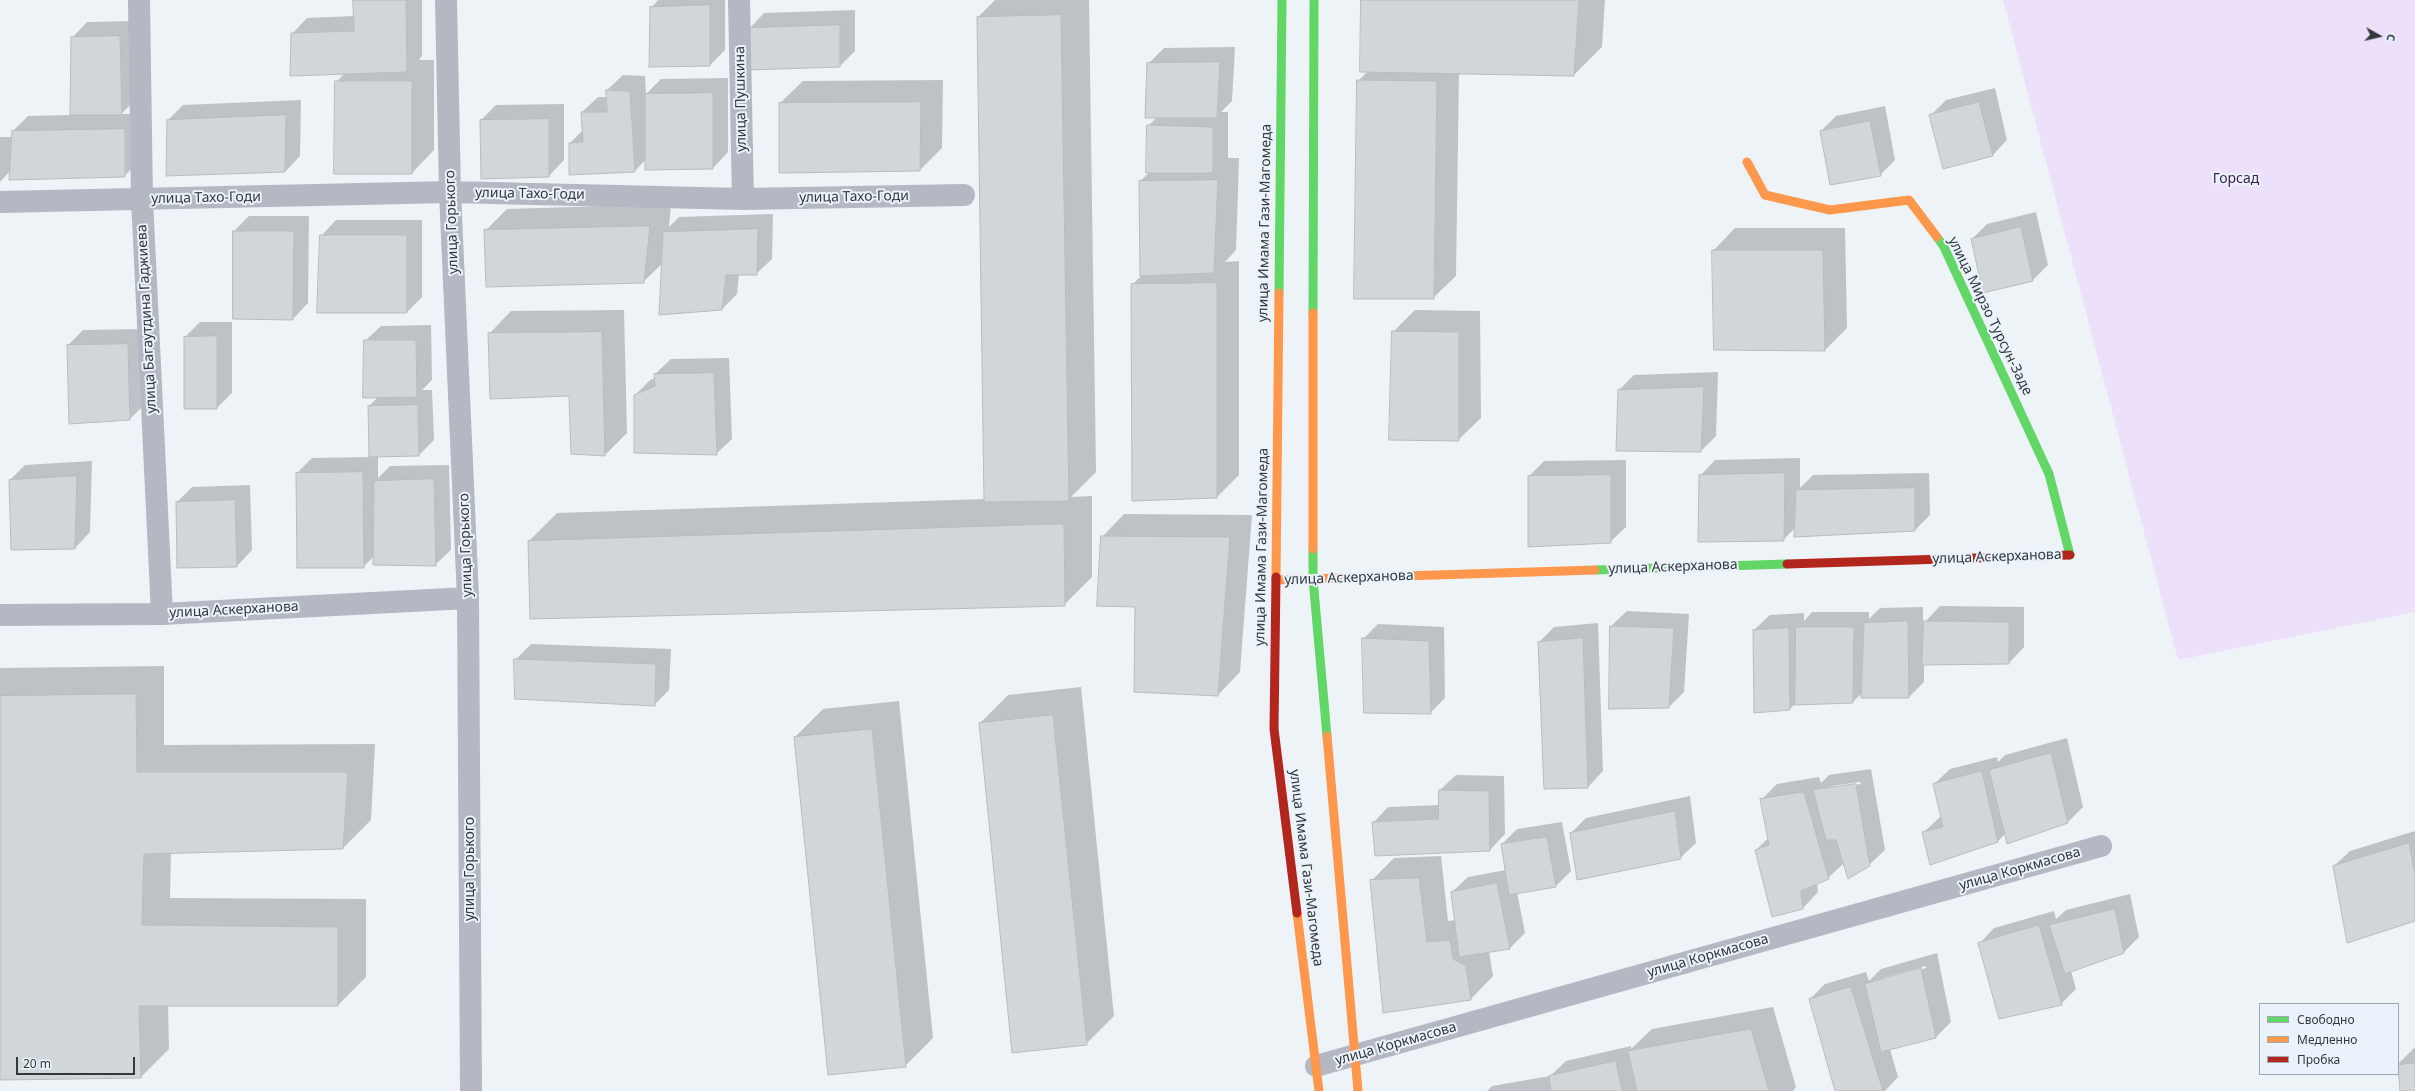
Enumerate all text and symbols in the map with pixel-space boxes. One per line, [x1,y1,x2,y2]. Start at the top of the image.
north arrow [2359,16,2399,56]
text: С [2383,33,2399,42]
street label: улица Пушкина [732,46,750,152]
street label: улица Имама Гази-Магомеда [1255,124,1275,322]
street label: улица Горького [442,170,462,274]
park label: Горсад [2213,171,2259,187]
street label: улица Тахо-Годи [475,185,585,203]
street label: улица Тахо-Годи [799,188,909,206]
street label: улица Тахо-Годи [151,189,261,207]
street label: улица Багаутдина Гаджиева [134,224,160,414]
street label: улица Мирзо Турсун-Заде [1944,234,2036,398]
street label: улица Имама Гази-Магомеда [1252,448,1272,646]
street label: улица Горького [456,493,476,597]
street label: улица Аскерханова [1932,546,2062,568]
street label: улица Аскерханова [1608,556,1738,578]
street label: улица Аскерханова [1284,567,1414,589]
street label: улица Аскерханова [169,598,299,622]
street label: улица Имама Гази-Магомеда [1286,769,1326,967]
street label: улица Горького [462,817,478,921]
street label: улица Коркмасова [1957,844,2083,894]
street label: улица Коркмасова [1645,931,1771,981]
legend [2259,1003,2399,1075]
text: Свободно [2297,1011,2355,1028]
street label: улица Коркмасова [1333,1019,1459,1069]
text: Медленно [2297,1031,2357,1048]
scale bar [18,1049,137,1075]
text: Пробка [2297,1051,2340,1068]
text: 20 m [23,1055,51,1072]

